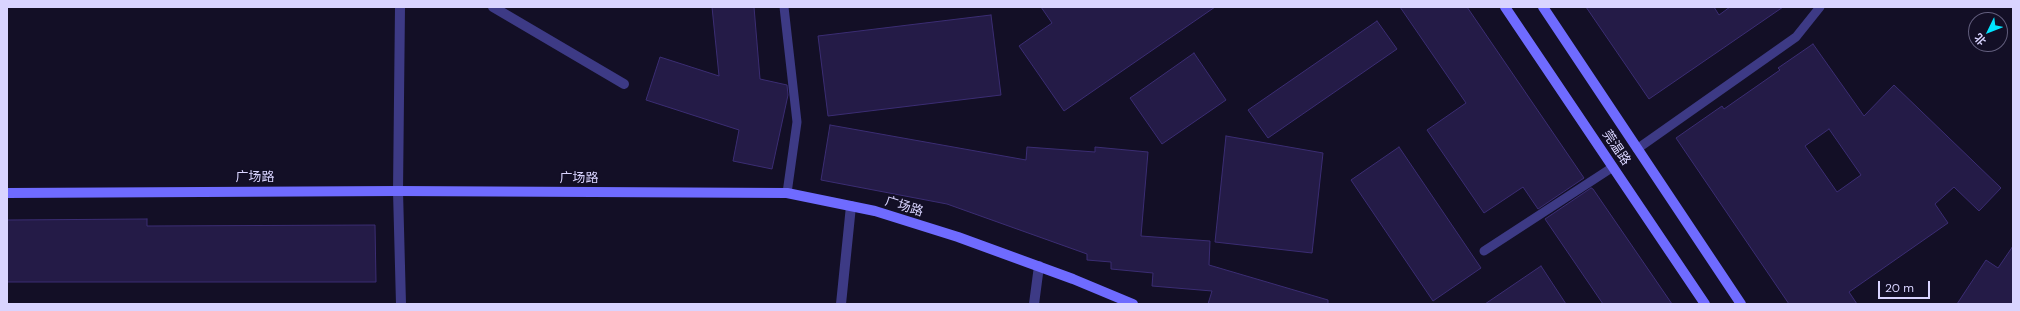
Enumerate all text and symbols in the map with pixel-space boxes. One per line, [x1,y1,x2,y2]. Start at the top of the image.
north arrow [1968,12,2008,52]
text: 北 [1971,31,1989,48]
street label: 莞温路 [1599,127,1633,169]
street label: 广场路 [236,170,274,186]
street label: 广场路 [560,171,598,187]
street label: 广场路 [883,194,925,220]
scale bar [1880,273,1932,299]
text: 20 m [1885,280,1914,296]

